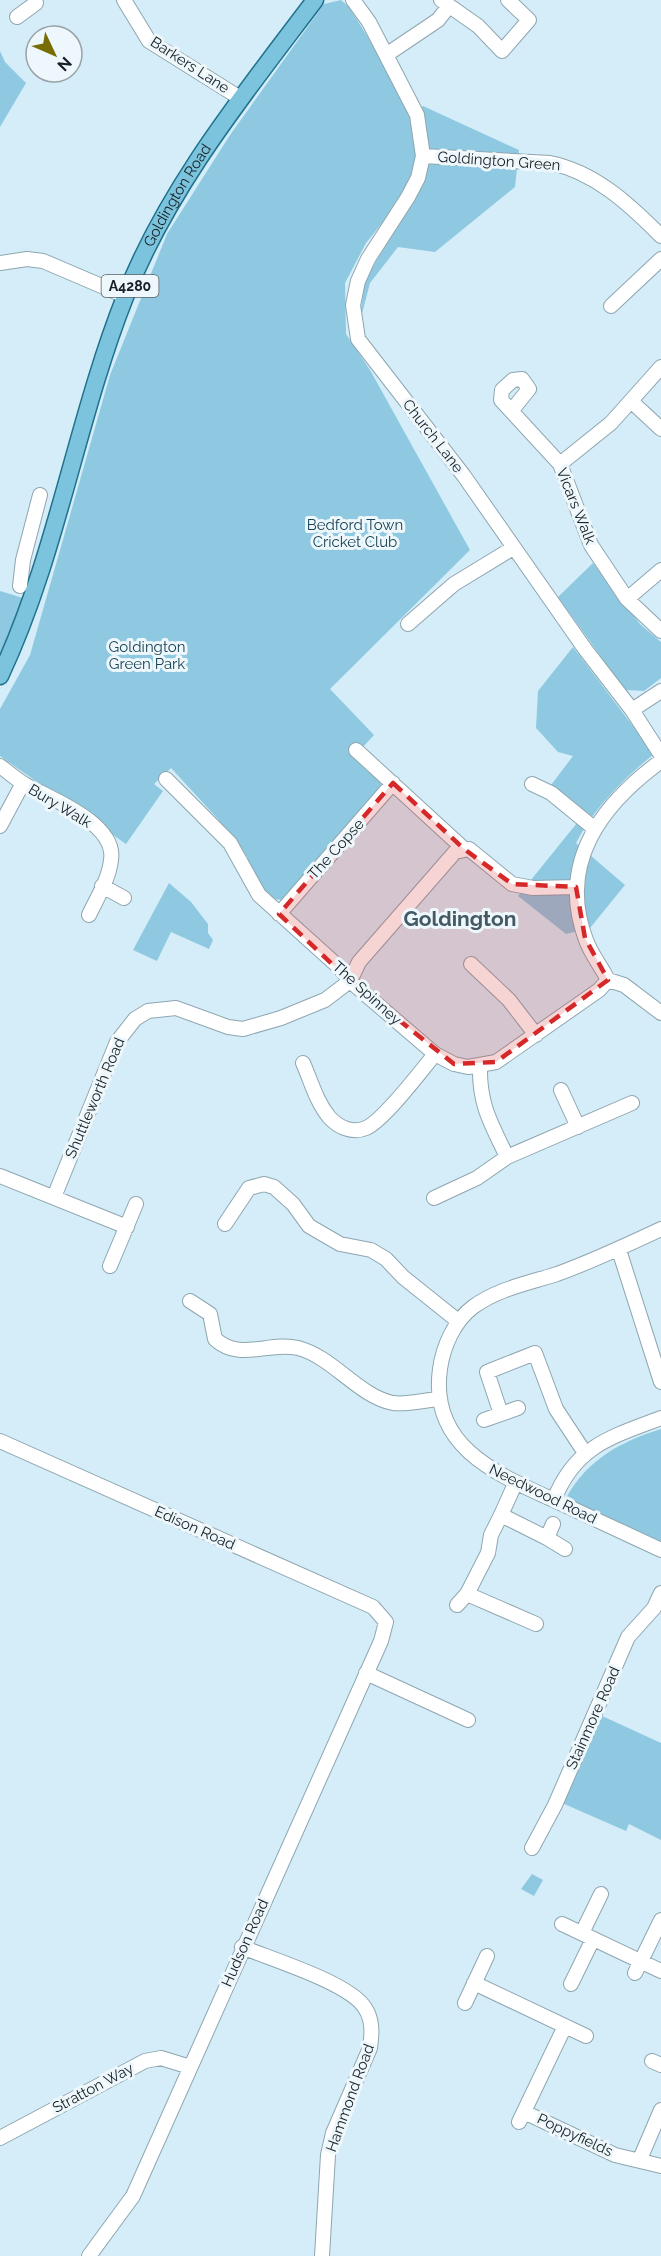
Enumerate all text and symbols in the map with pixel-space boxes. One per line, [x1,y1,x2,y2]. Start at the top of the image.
north arrow [24,24,84,84]
street label: Barkers Lane [147,33,233,97]
text: N [53,53,76,75]
street label: Goldington Road [140,140,215,250]
street label: Goldington Green [437,148,561,174]
road number: A4280 [102,275,158,297]
street label: Church Lane [399,396,467,476]
street label: Vicars Walk [553,465,599,547]
park label: Bedford Town Cricket Club [307,516,403,551]
park label: Goldington Green Park [109,638,185,673]
street label: Bury Walk [25,780,95,832]
street label: The Copse [304,815,368,883]
district label: Goldington [404,906,516,931]
street label: The Spinney [329,957,405,1029]
street label: Shuttleworth Road [61,1035,129,1161]
street label: Needwood Road [486,1460,600,1528]
street label: Edison Road [152,1502,238,1554]
street label: Stainmore Road [562,1664,624,1772]
street label: Hudson Road [218,1896,272,1990]
street label: Hammond Road [322,2042,378,2154]
street label: Stratton Way [49,2059,137,2117]
street label: Poppyfields [534,2110,616,2160]

